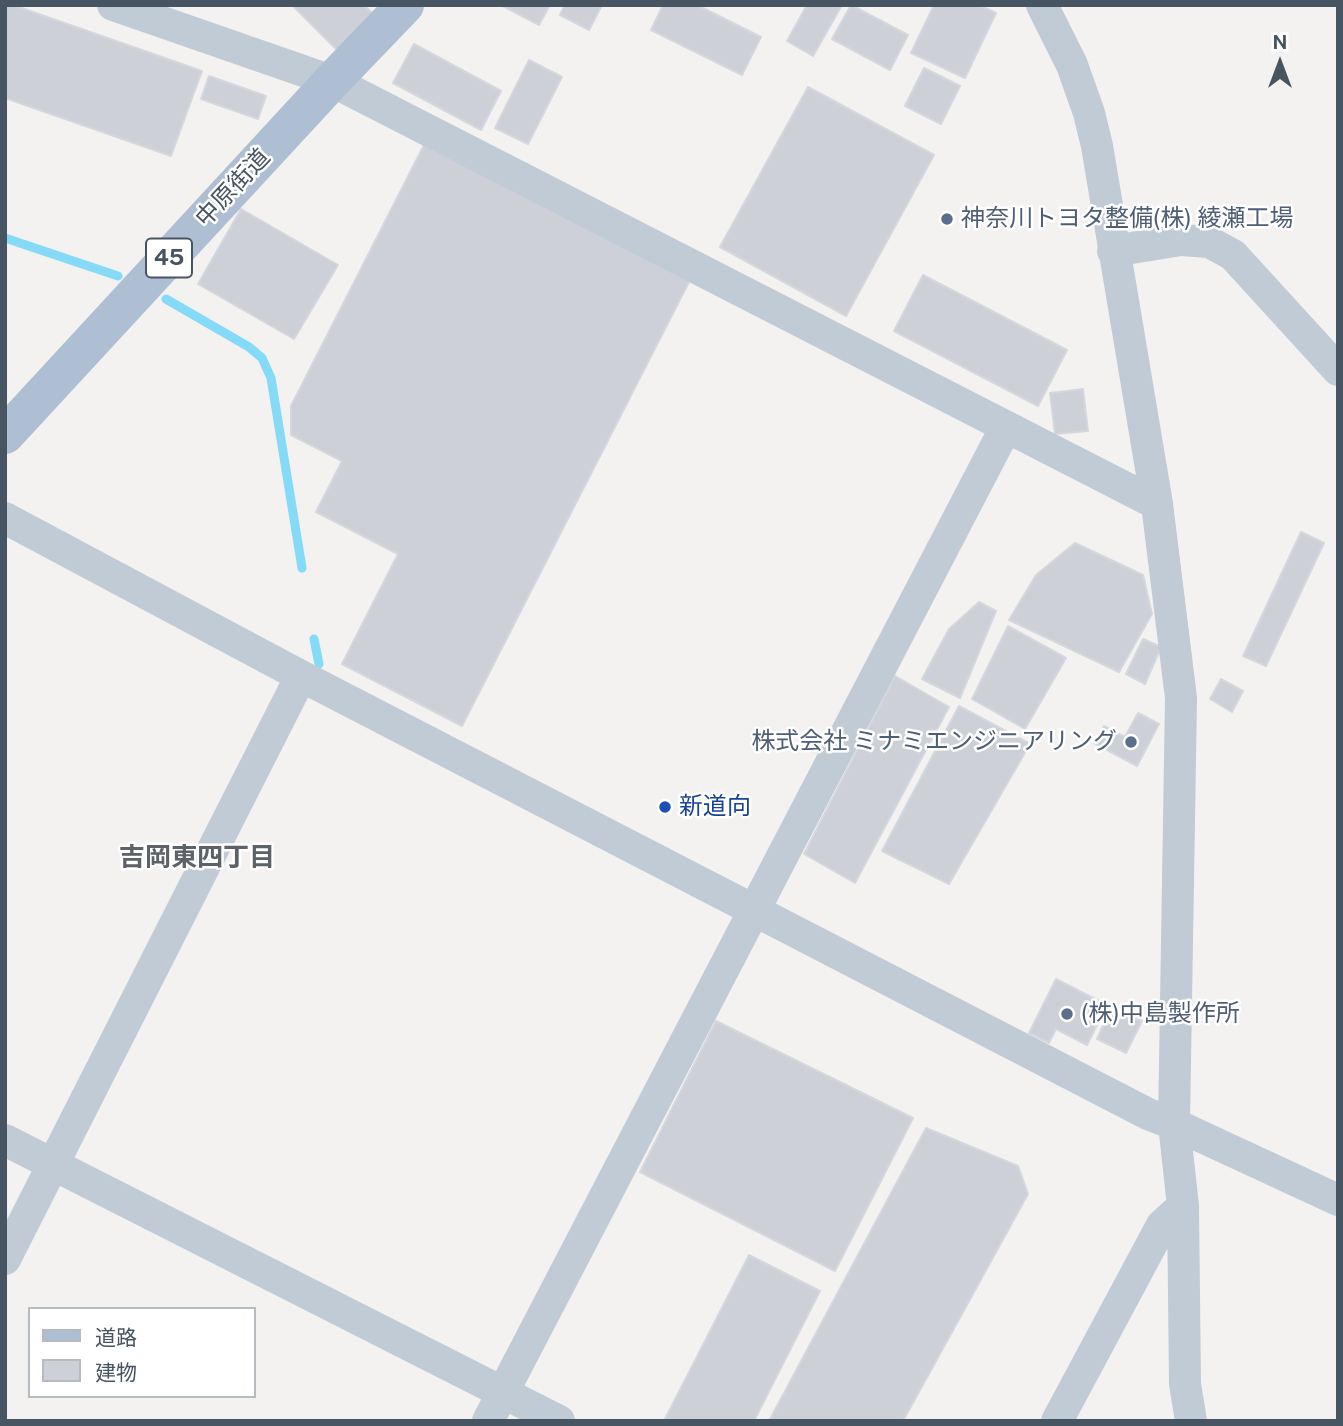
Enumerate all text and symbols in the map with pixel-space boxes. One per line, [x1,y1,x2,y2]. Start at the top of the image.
north arrow [1245,28,1315,98]
text: N [1273,31,1287,53]
street label: 中原街道 [190,143,276,233]
place label: 神奈川トヨタ整備(株) 綾瀬工場 [961,205,1294,233]
marker: 神奈川トヨタ整備(株) 綾瀬工場 [939,211,955,227]
road number: 45 [146,238,192,278]
place label: 株式会社 ミナミエンジニアリング [751,728,1117,756]
marker: 株式会社 ミナミエンジニアリング [1123,734,1139,750]
place label: 新道向 [679,793,751,821]
marker: 新道向 [657,799,673,815]
district label: 吉岡東四丁目 [119,842,275,874]
place label: (株)中島製作所 [1081,1000,1240,1028]
marker: (株)中島製作所 [1059,1006,1075,1022]
legend [28,1307,256,1398]
text: 道路 [95,1325,137,1350]
text: 建物 [95,1360,137,1385]

